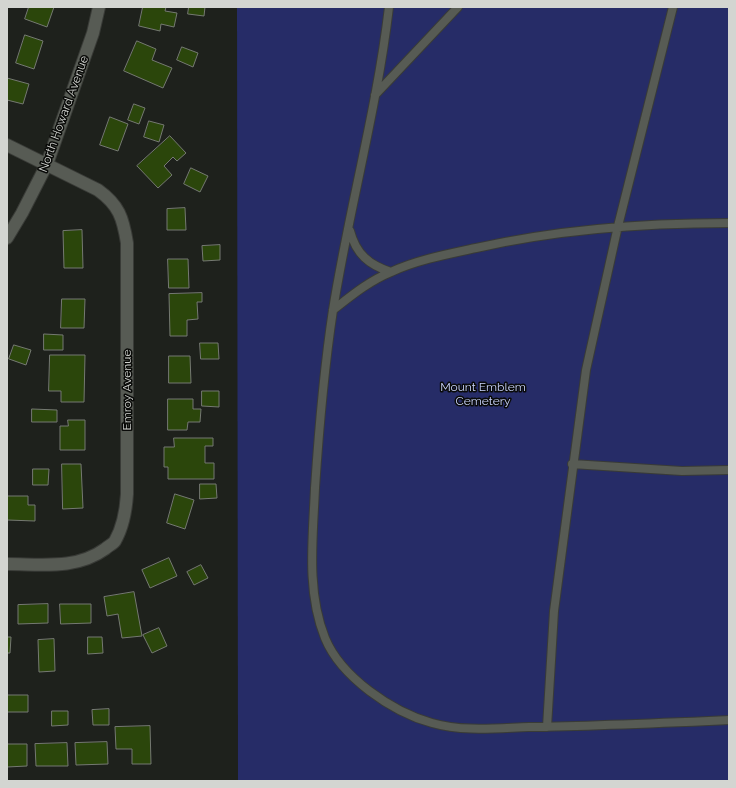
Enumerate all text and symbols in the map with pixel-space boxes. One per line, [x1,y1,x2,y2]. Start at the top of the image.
street label: North Howard Avenue [36,54,92,174]
street label: Emroy Avenue [120,350,134,430]
park label: Mount Emblem Cemetery [440,380,526,408]

